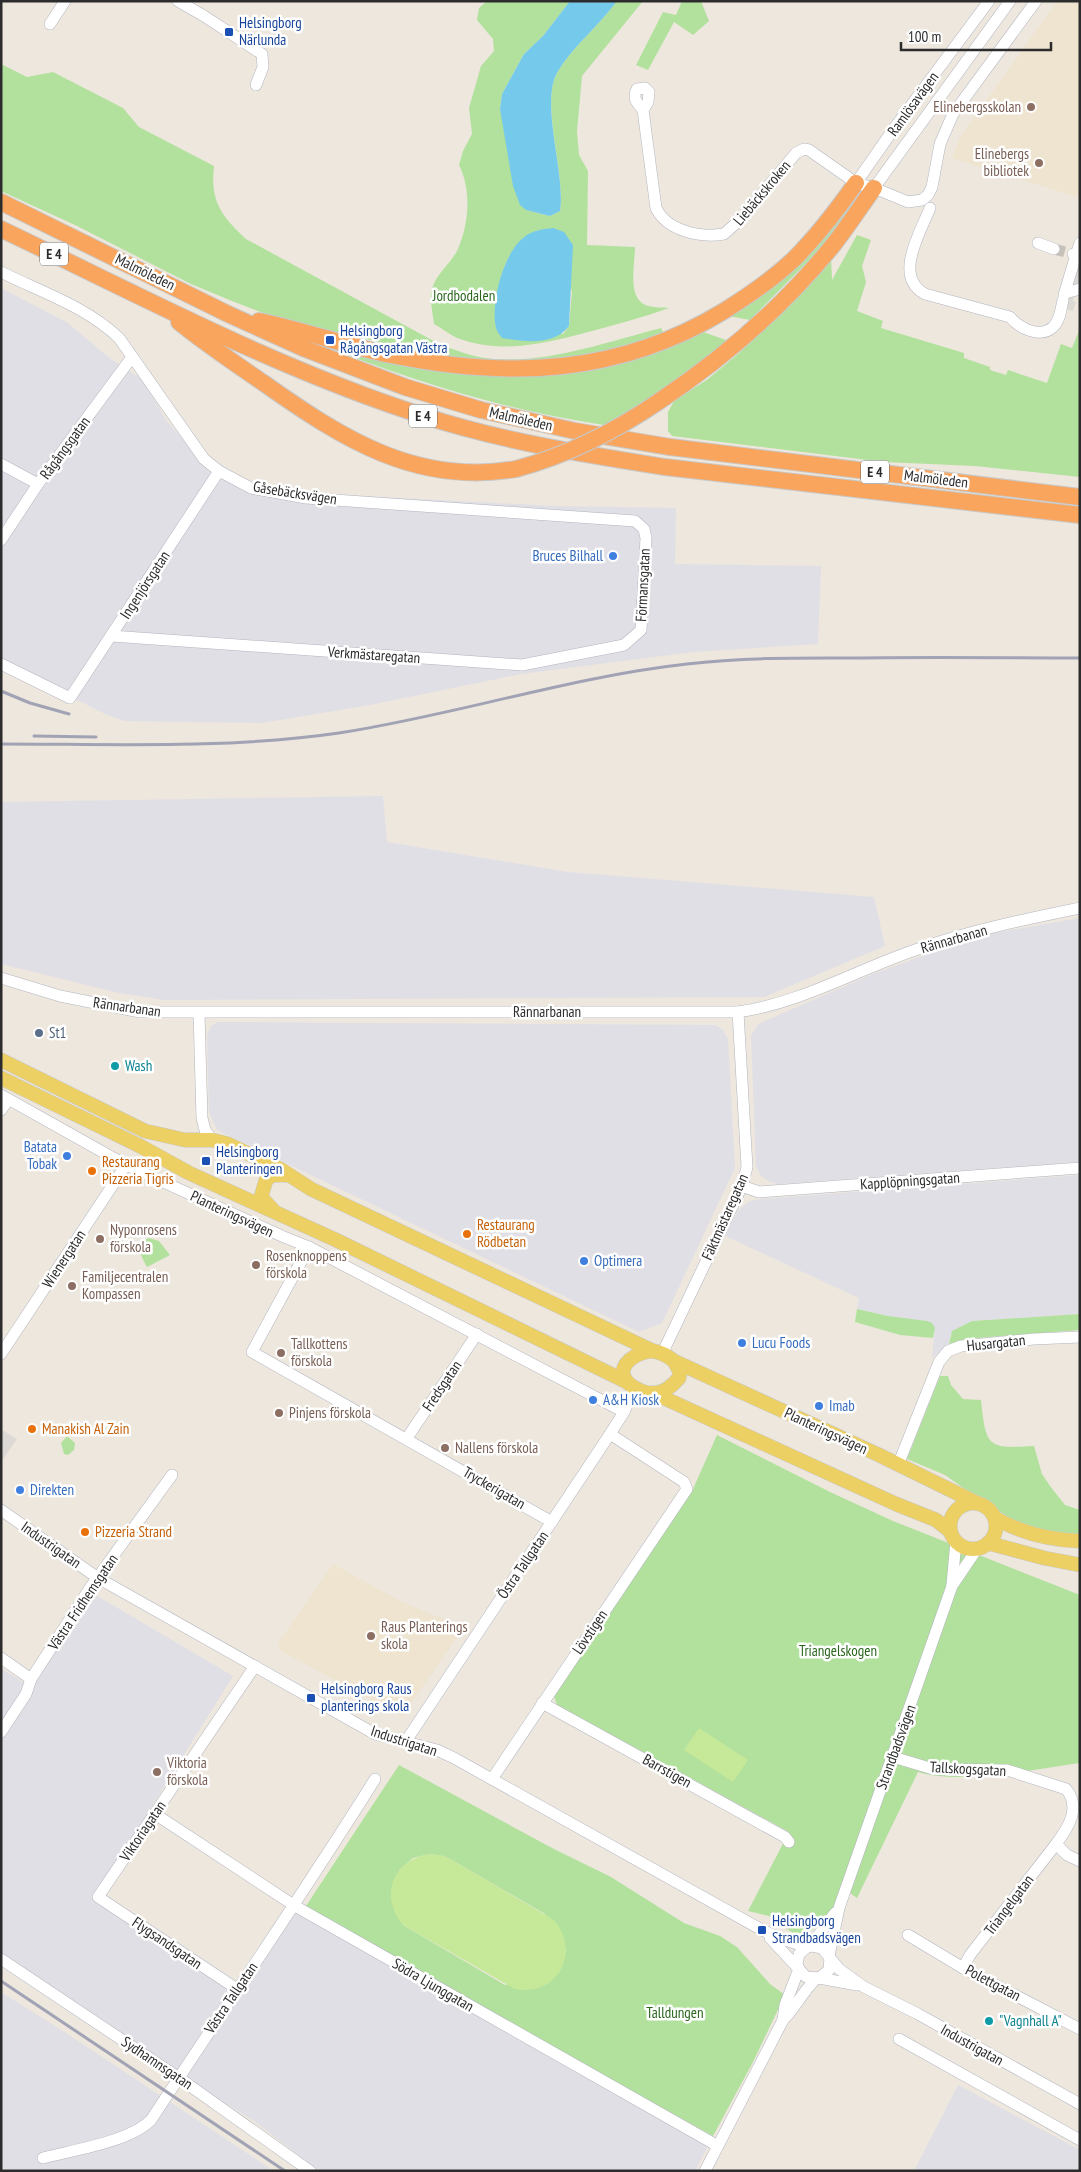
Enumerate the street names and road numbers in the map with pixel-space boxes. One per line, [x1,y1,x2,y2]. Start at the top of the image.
street label: Ramlösavägen [883,68,942,140]
street label: Liebäckskroken [729,156,794,229]
road number: E 4 [40,242,68,266]
street label: Malmöleden [112,249,178,294]
street label: Malmöleden [488,402,555,435]
road number: E 4 [409,404,437,428]
street label: Rågångsgatan [35,413,94,483]
road number: E 4 [861,461,889,484]
street label: Malmöleden [903,465,969,492]
street label: Gåsebäcksvägen [252,477,338,508]
street label: Ingenjörsgatan [116,547,174,622]
street label: Förmansgatan [631,548,654,622]
street label: Verkmästaregatan [326,642,421,667]
street label: Rännarbanan [918,920,989,957]
street label: Rännarbanan [92,992,162,1021]
street label: Rännarbanan [513,1002,581,1021]
street label: Kapplöpningsgatan [860,1168,960,1193]
street label: Fäktmästaregatan [697,1171,752,1263]
street label: Planteringsvägen [188,1186,277,1241]
street label: Wienergatan [38,1226,89,1291]
street label: Husargatan [966,1330,1026,1355]
street label: Fredsgatan [418,1357,465,1415]
street label: Planteringsvägen [782,1403,871,1458]
street label: Tryckerigatan [460,1462,529,1513]
street label: Industrigatan [18,1517,85,1572]
street label: Östra Tallgatan [493,1527,552,1602]
street label: Västra Fridhemsgatan [43,1550,122,1654]
street label: Lövstigen [568,1606,611,1658]
street label: Strandbadsvägen [871,1702,920,1792]
street label: Industrigatan [368,1721,440,1760]
street label: Barrstigen [639,1749,695,1792]
street label: Tallskogsgatan [929,1757,1007,1780]
street label: Viktoriagatan [115,1797,170,1865]
street label: Triangelgatan [980,1871,1037,1939]
street label: Flygsandsgatan [129,1912,206,1973]
street label: Södra Ljunggatan [389,1954,477,2016]
street label: Västra Tallgatan [199,1958,261,2038]
street label: Polettgatan [962,1960,1024,2005]
street label: Industrigatan [938,2020,1007,2070]
street label: Sydhamnsgatan [118,2032,196,2093]

